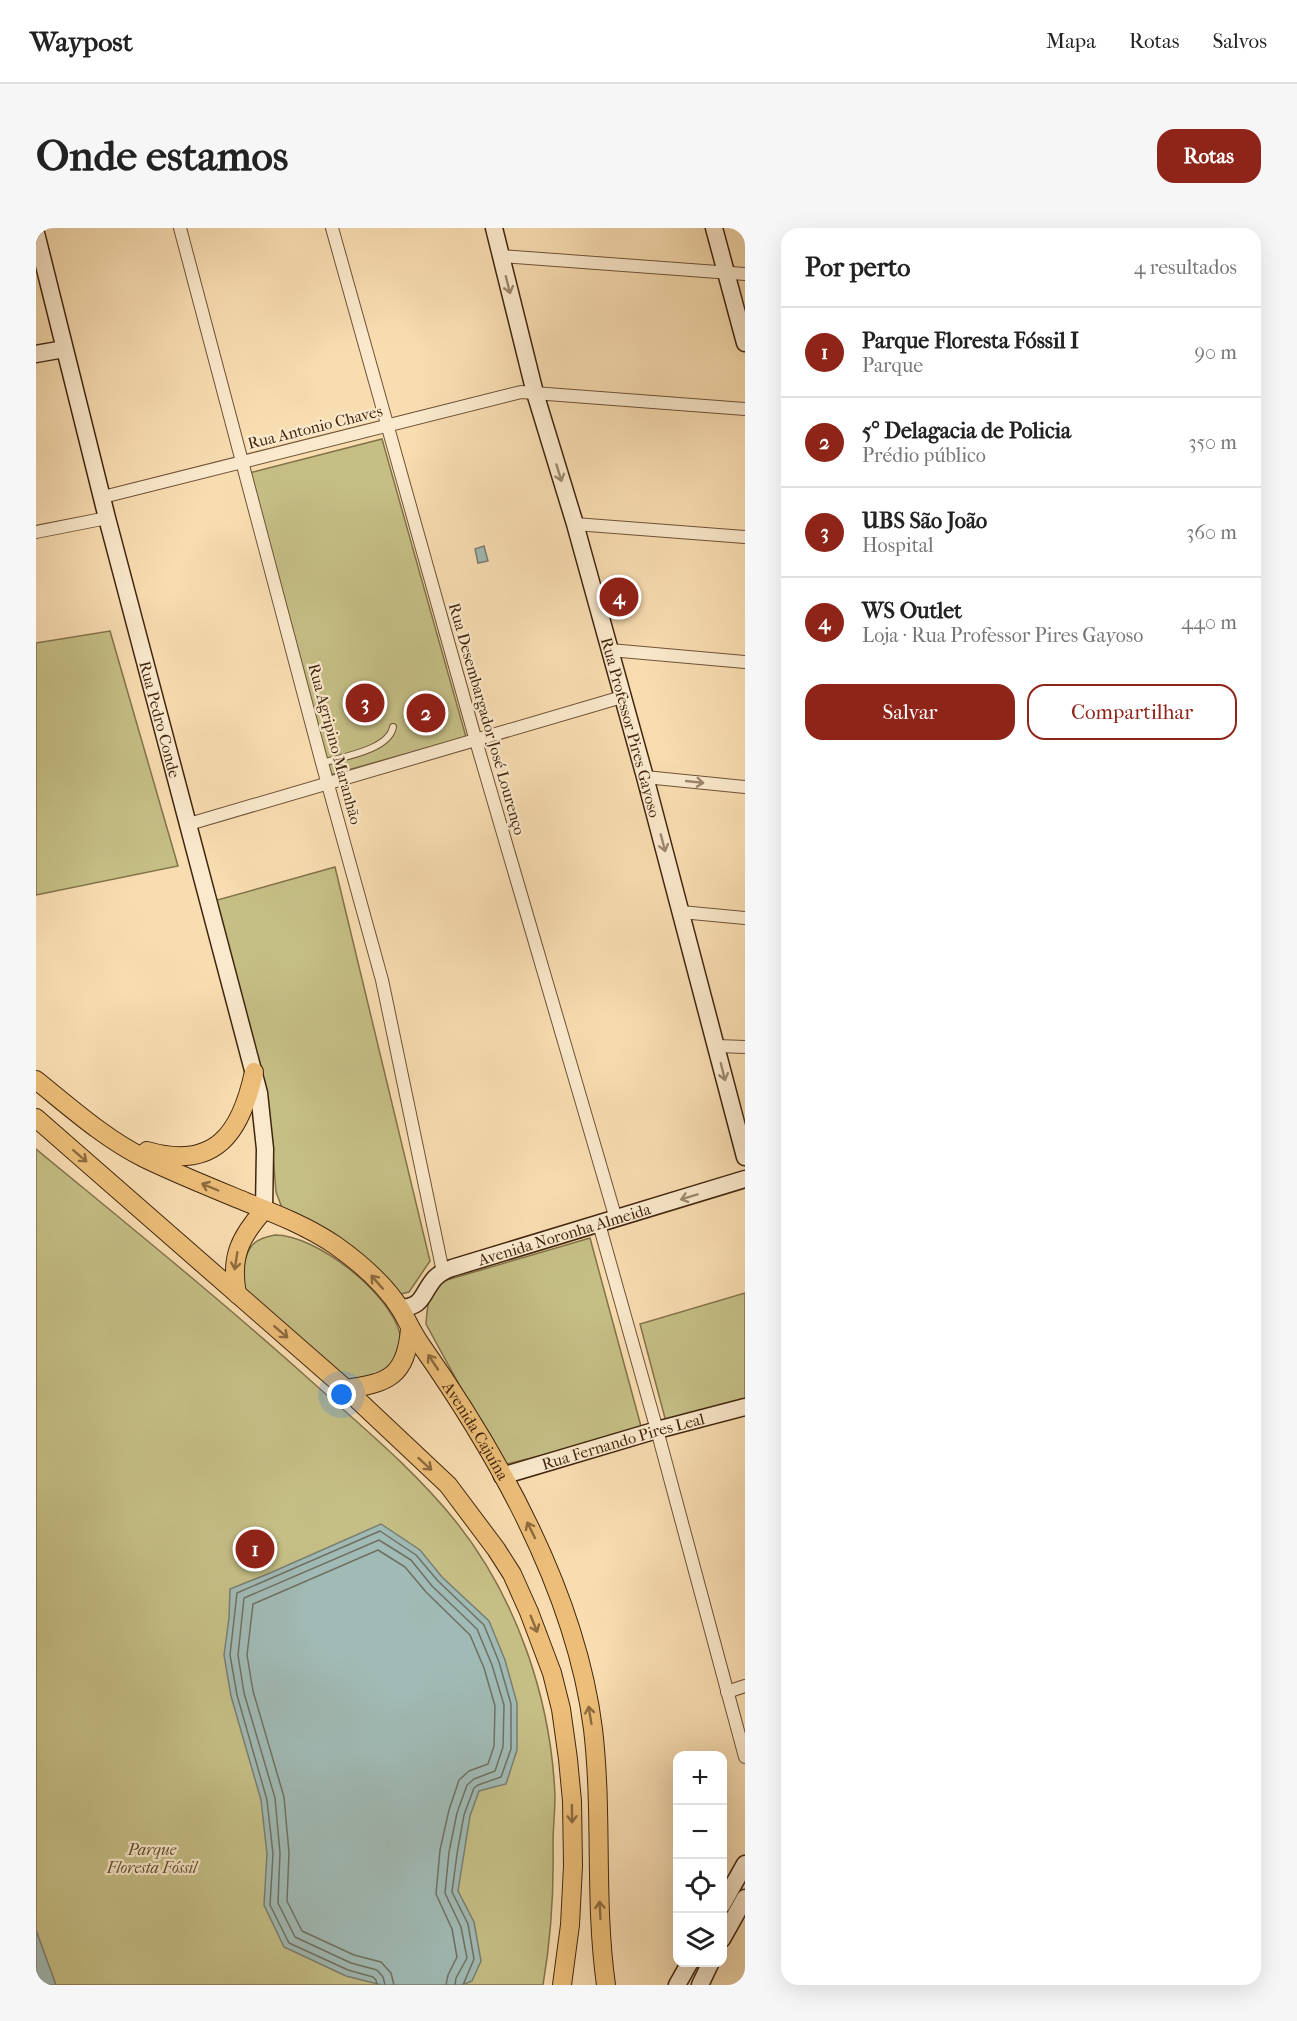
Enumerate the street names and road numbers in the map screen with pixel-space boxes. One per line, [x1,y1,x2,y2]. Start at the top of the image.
street label: Rua Antonio Chaves [246,401,384,453]
street label: Rua Desembargador José Lourenço [445,601,529,837]
street label: Rua Professor Pires Gayoso [597,635,665,820]
street label: Rua Pedro Conde [136,659,185,780]
street label: Rua Agripino Maranhão [304,661,366,827]
street label: Avenida Noronha Almeida [475,1199,653,1269]
street label: Avenida Cajuína [438,1377,513,1484]
street label: Rua Fernando Pires Leal [539,1408,707,1473]

